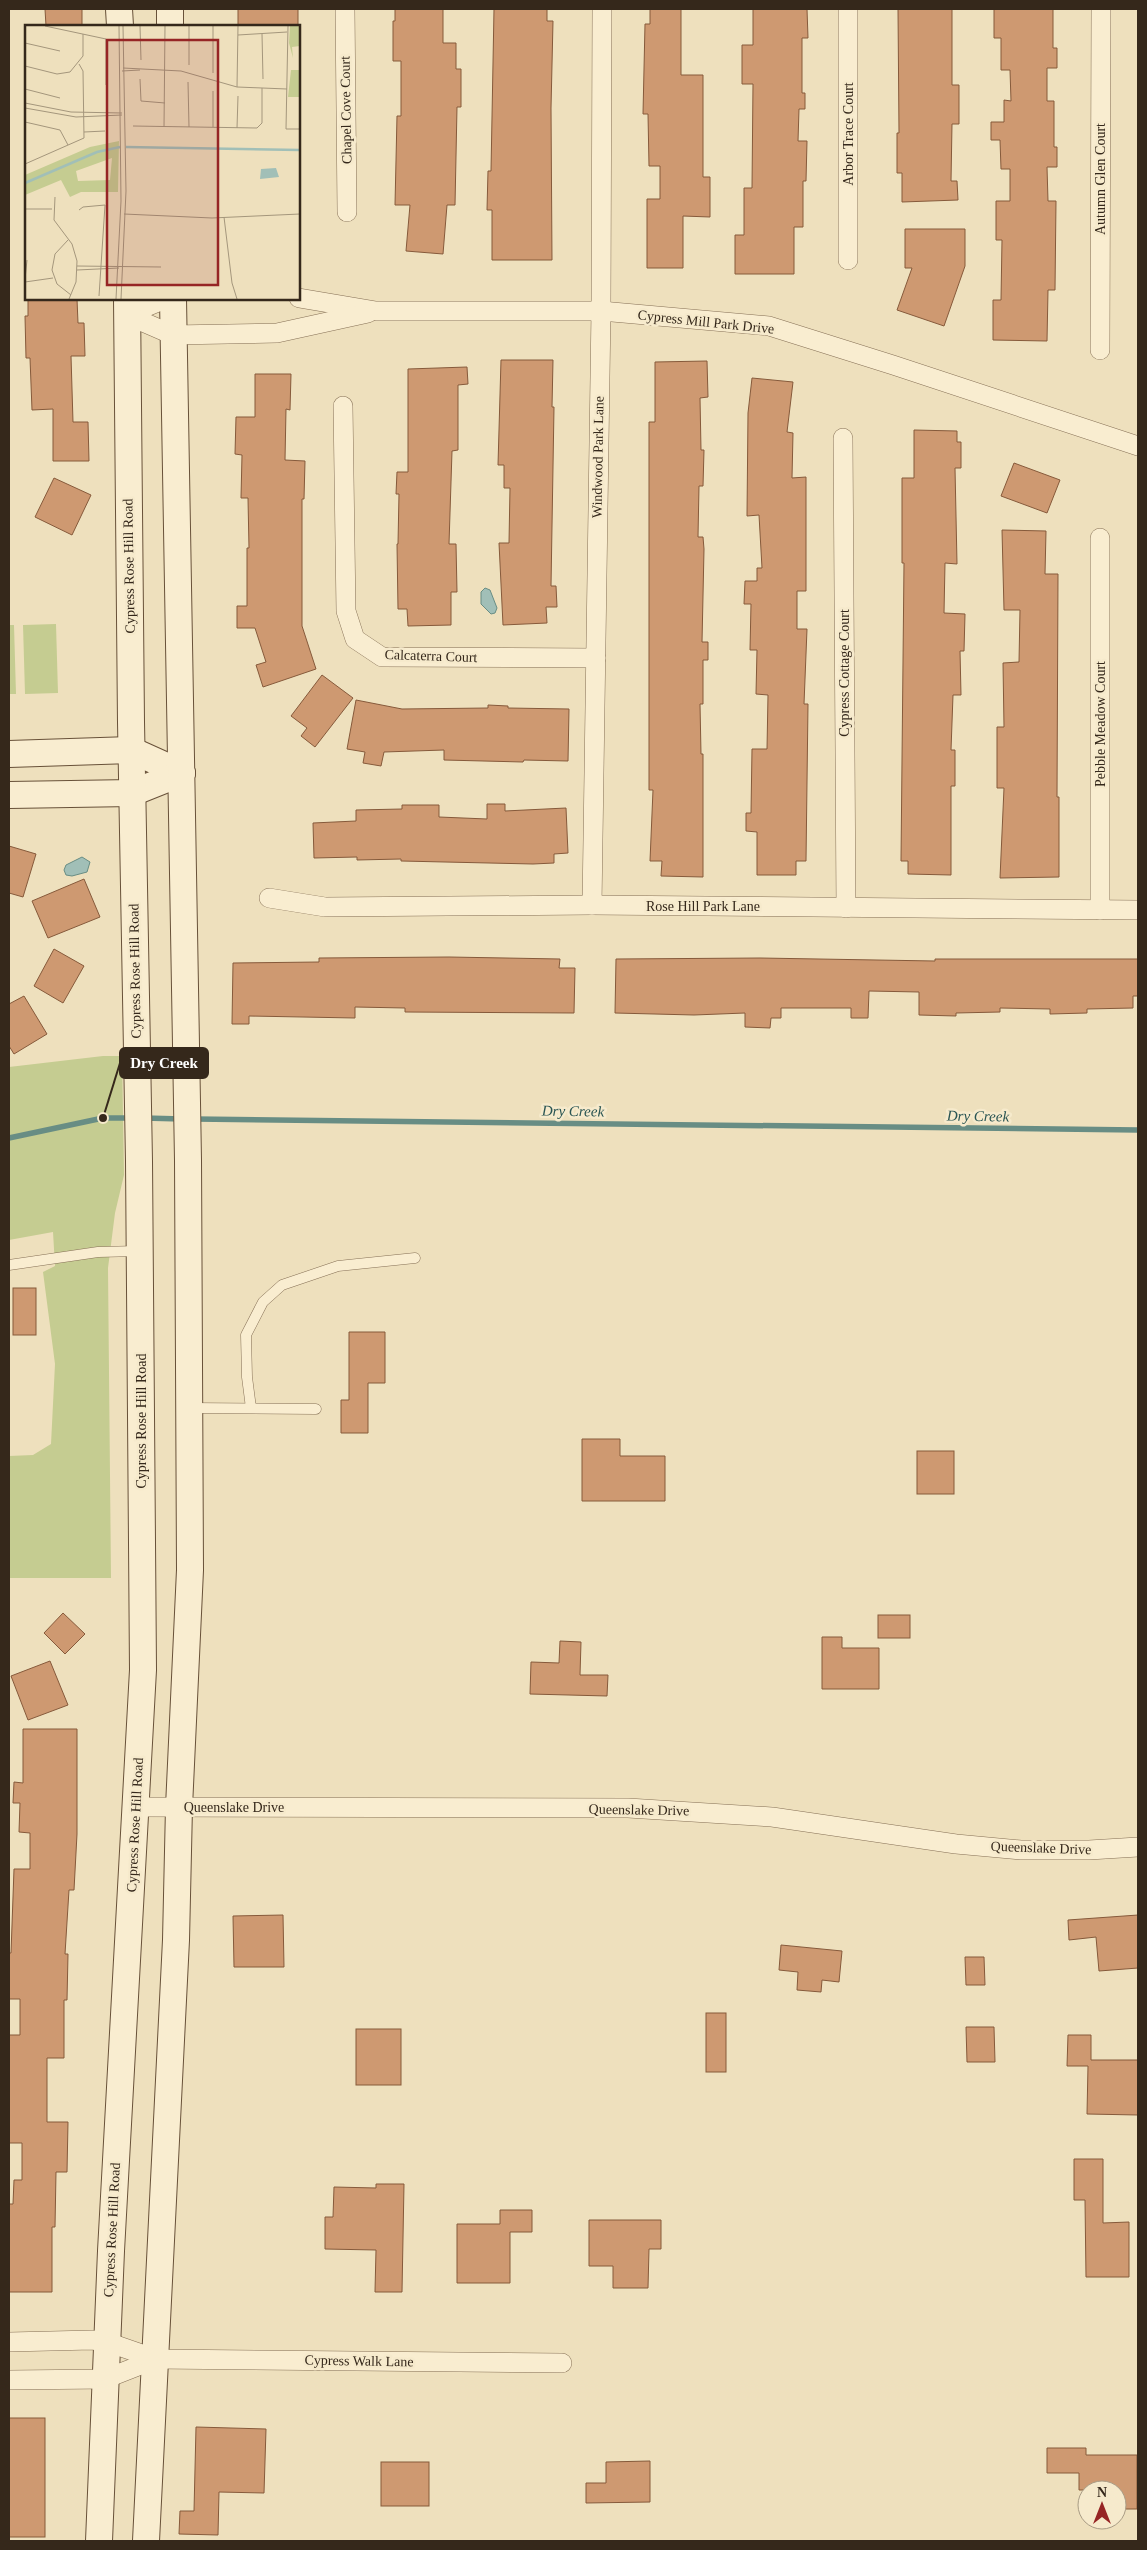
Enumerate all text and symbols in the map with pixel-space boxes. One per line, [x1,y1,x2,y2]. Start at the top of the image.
inset map [25,25,300,300]
street label: Chapel Cove Court [338,56,354,164]
street label: Arbor Trace Court [841,82,856,186]
street label: Autumn Glen Court [1093,123,1108,235]
street label: Cypress Mill Park Drive [637,307,775,337]
street label: Windwood Park Lane [589,396,607,518]
street label: Cypress Rose Hill Road [120,498,138,634]
street label: Cypress Cottage Court [837,609,852,737]
street label: Calcaterra Court [384,647,478,665]
street label: Pebble Meadow Court [1093,661,1108,787]
street label: Rose Hill Park Lane [646,899,760,914]
street label: Cypress Rose Hill Road [126,903,144,1039]
callout: Dry Creek [120,1048,208,1078]
text: Dry Creek [130,1055,198,1071]
water label: Dry Creek [541,1102,605,1120]
water label: Dry Creek [946,1107,1010,1125]
street label: Cypress Rose Hill Road [134,1354,149,1488]
street label: Cypress Rose Hill Road [124,1757,146,1893]
street label: Queenslake Drive [184,1800,284,1815]
street label: Queenslake Drive [589,1802,689,1818]
street label: Queenslake Drive [990,1839,1092,1857]
street label: Cypress Rose Hill Road [101,2162,123,2298]
street label: Cypress Walk Lane [304,2353,414,2369]
north arrow [1077,2480,1127,2530]
text: N [1097,2485,1107,2500]

